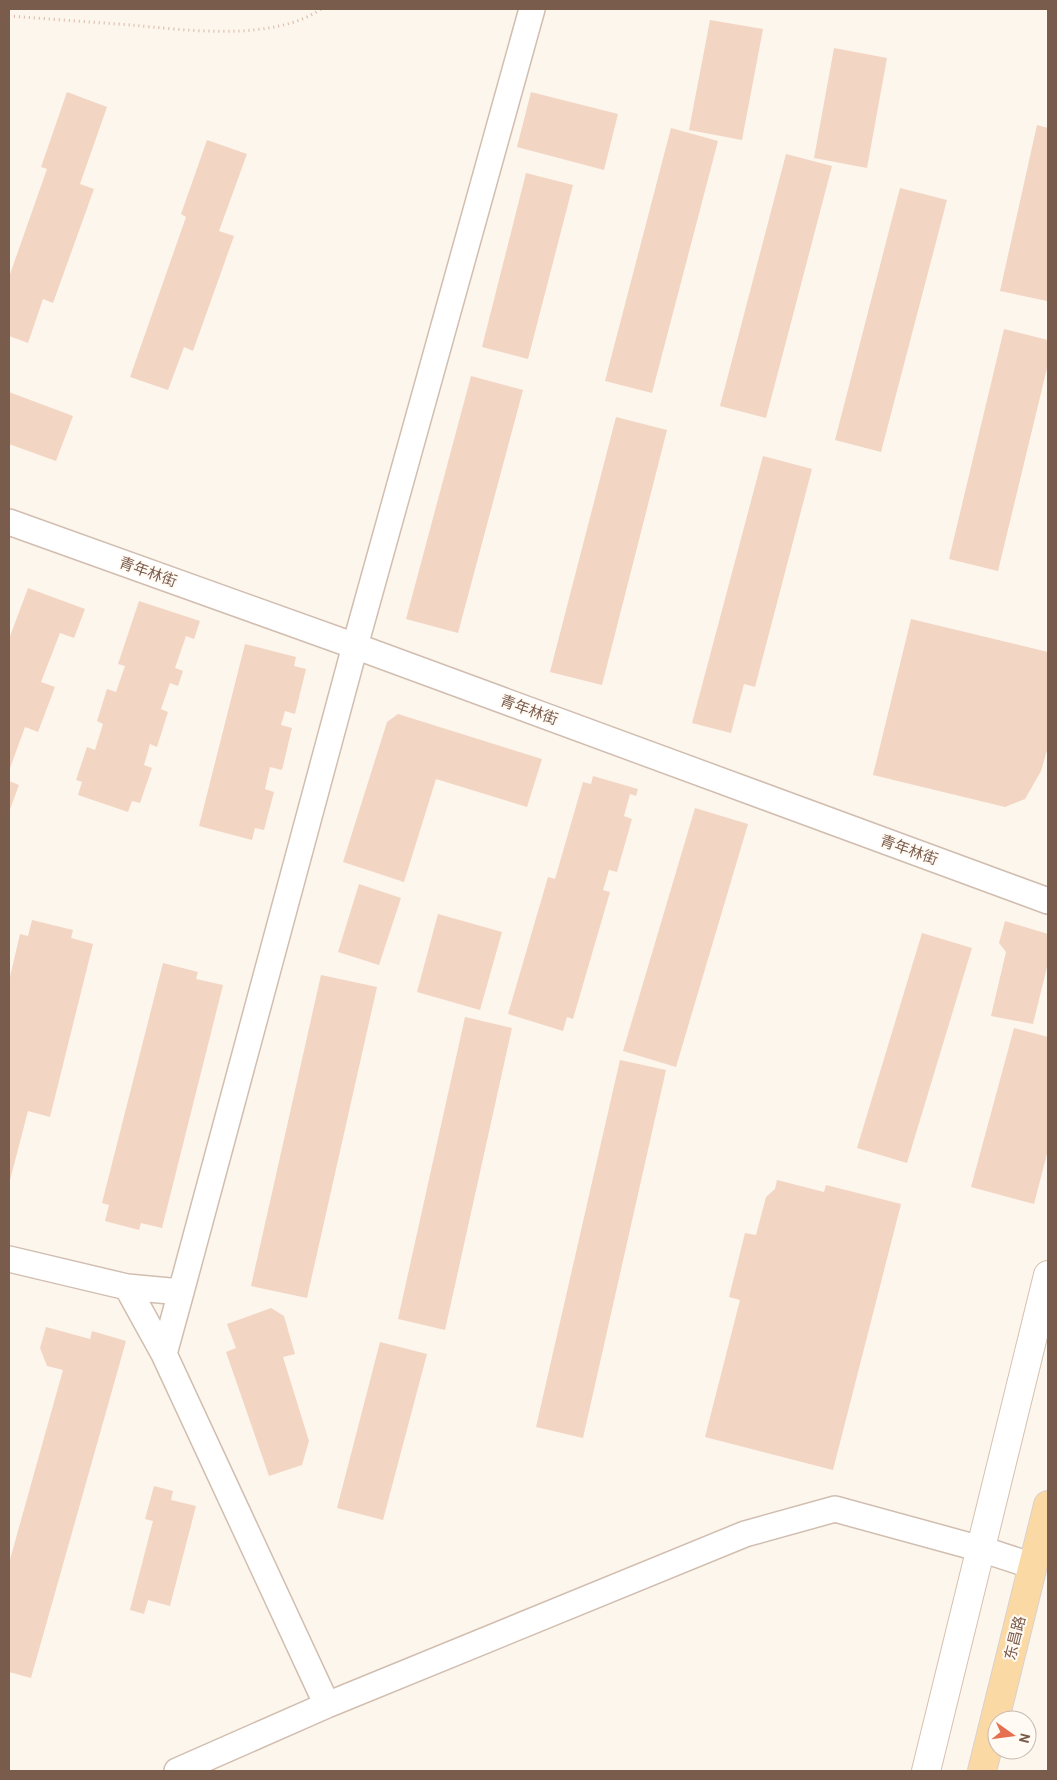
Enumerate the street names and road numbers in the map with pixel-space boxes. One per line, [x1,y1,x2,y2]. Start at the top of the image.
street label: 青年林街 [117,552,180,590]
street label: 青年林街 [498,690,561,728]
street label: 青年林街 [878,830,941,868]
street label: 东昌路 [1000,1614,1028,1662]

